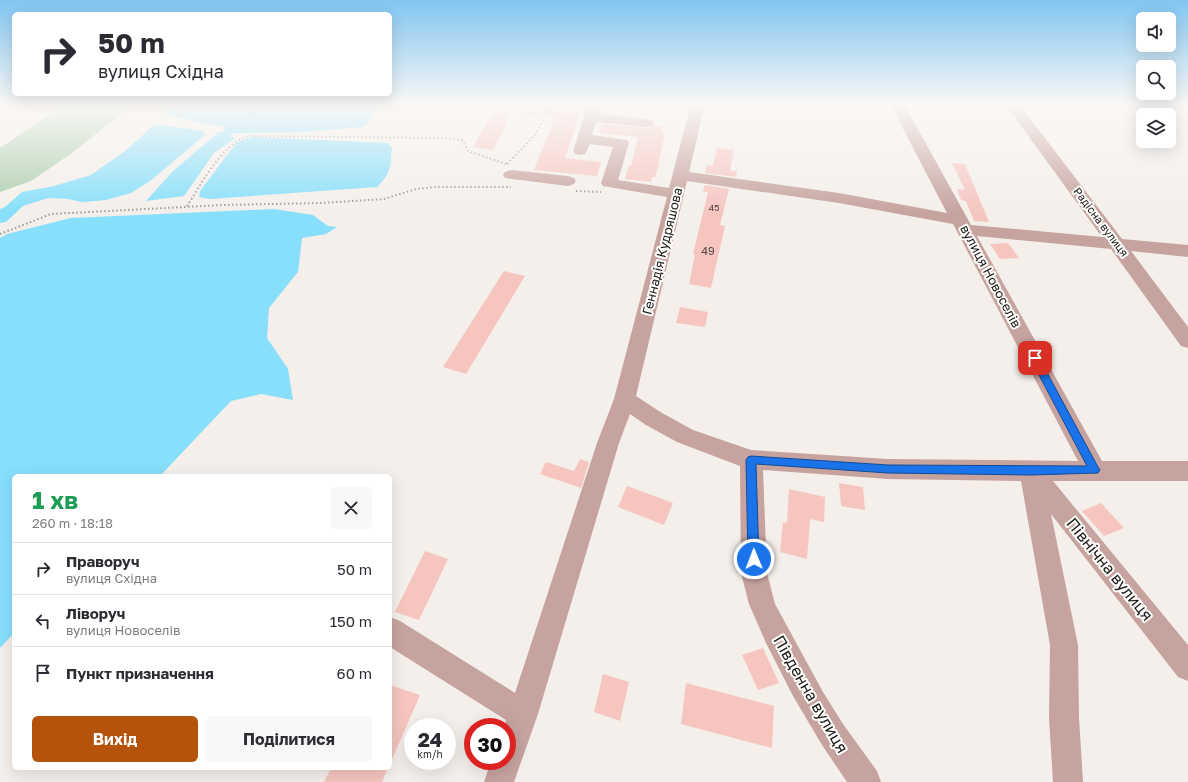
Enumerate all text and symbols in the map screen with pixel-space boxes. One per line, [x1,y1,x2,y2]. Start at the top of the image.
map controls [1136,12,1176,148]
button: sound [1136,12,1176,52]
text: 50 m [98,26,165,59]
icon: right [32,28,84,80]
text: вулиця Східна [98,60,224,82]
button: search [1136,60,1176,100]
button: layers [1136,108,1176,148]
street label: Радісна вулиця [1071,185,1132,259]
street label: Геннадія Кудряшова [638,186,686,316]
house number: 45 [709,202,719,213]
street label: вулиця Новоселів [957,222,1025,330]
house number: 49 [701,244,715,257]
pin [1018,341,1052,375]
icon: arrive [1024,347,1046,369]
text: 1 хв [32,485,78,514]
button: close [330,487,372,529]
street label: Північна вулиця [1062,513,1158,625]
text: 260 m · 18:18 [32,515,113,531]
position arrow [733,538,775,580]
text: Праворуч [66,552,140,570]
icon: right [32,558,54,580]
text: 50 m [337,560,372,578]
text: вулиця Східна [66,570,157,586]
text: Ліворуч [66,604,125,622]
icon: left [32,610,54,632]
text: 150 m [330,612,372,630]
text: вулиця Новоселів [66,622,180,638]
street label: Південна вулиця [769,632,853,756]
icon: arrive [32,662,54,684]
text: Пункт призначення [66,664,214,682]
text: 60 m [337,664,372,682]
button: Вихід [32,716,198,762]
button: Поділитися [206,716,372,762]
speed limit sign: 30 [464,718,516,770]
text: 24 [418,727,442,751]
text: km/h [417,748,443,760]

